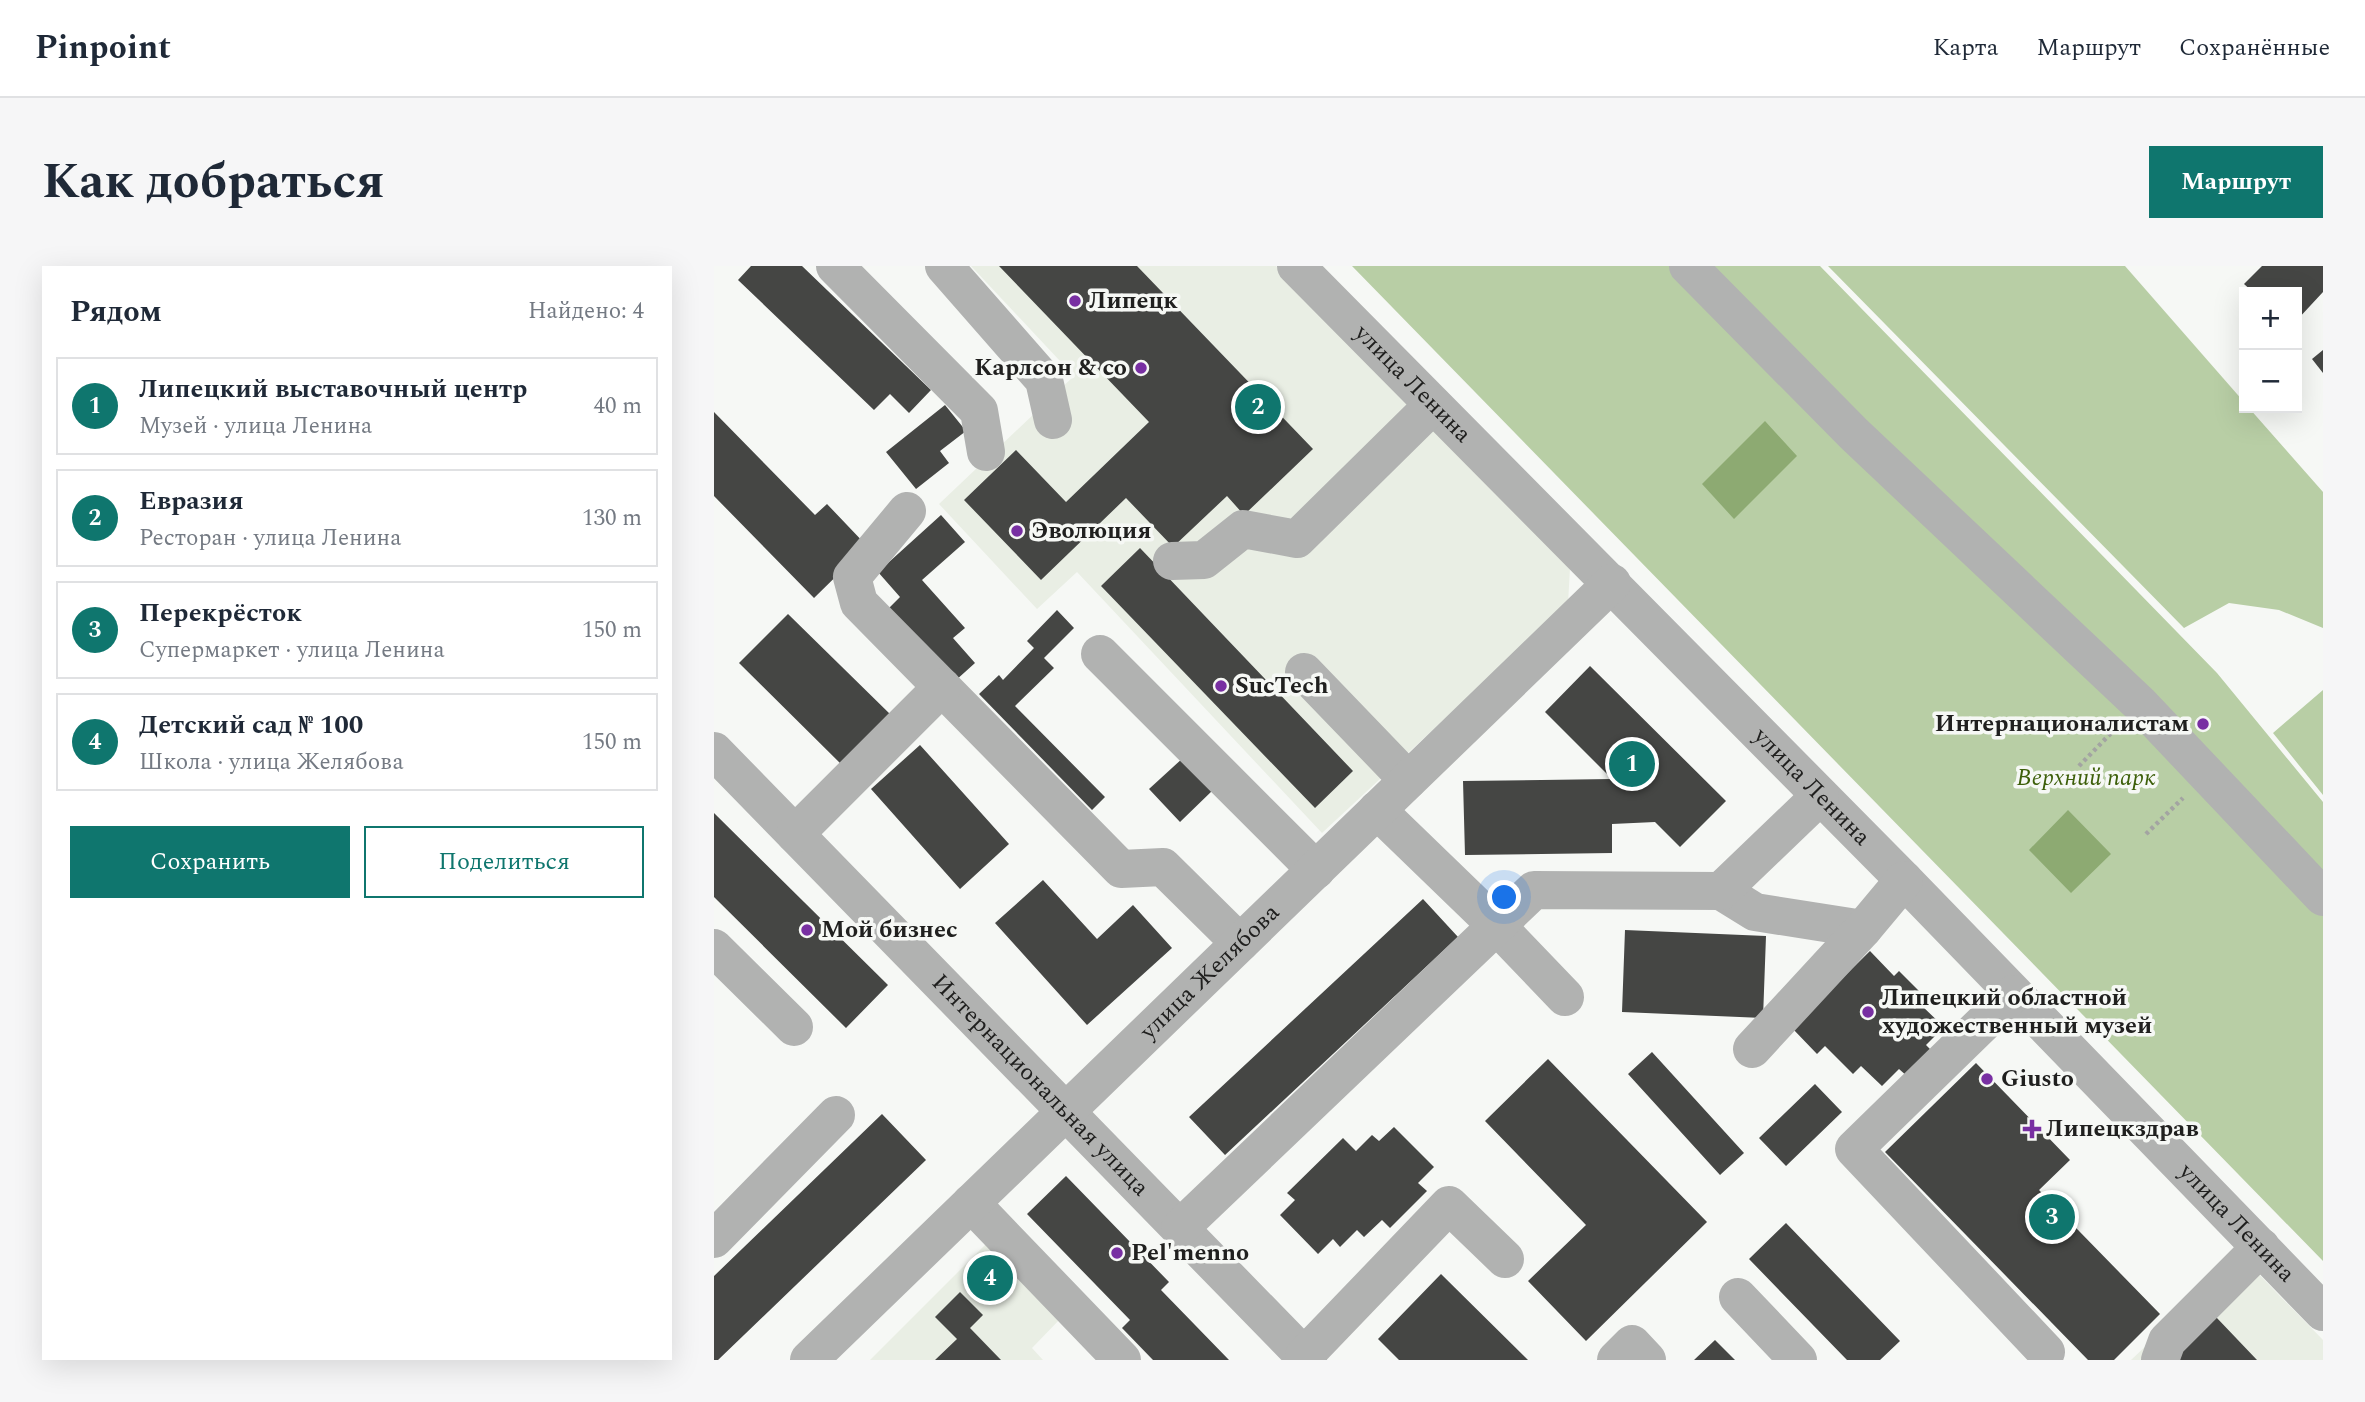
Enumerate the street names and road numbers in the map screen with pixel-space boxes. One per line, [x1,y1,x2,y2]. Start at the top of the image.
street label: улица Ленина [1345,316,1480,452]
street label: улица Ленина [1744,719,1879,854]
street label: улица Желябова [1131,895,1288,1049]
street label: Интернациональная улица [923,966,1157,1205]
street label: улица Ленина [2169,1154,2304,1291]

